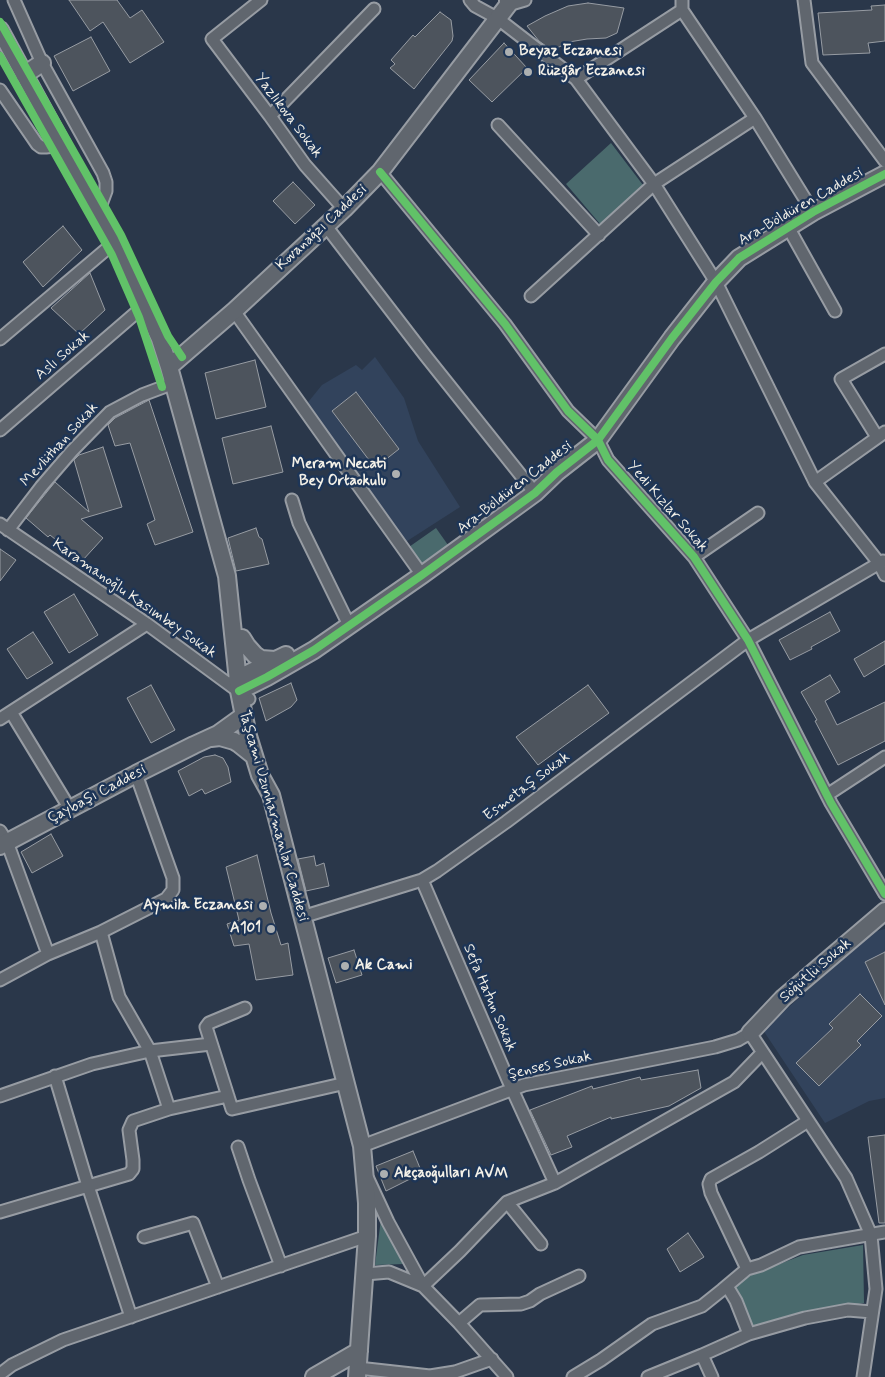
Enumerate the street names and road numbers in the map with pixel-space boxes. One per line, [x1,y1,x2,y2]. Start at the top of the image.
street label: Yazlıkova Sokak [250,70,326,162]
street label: Ara-Böldüren Caddesi [735,164,867,250]
street label: Kovanağzı Caddesi [273,181,371,275]
street label: Aslı Sokak [32,327,94,385]
street label: Mevlüthan Sokak [17,399,103,491]
street label: Ara-Böldüren Caddesi [454,438,576,538]
street label: Yedi Kızlar Sokak [623,458,711,556]
street label: Karamanoğlu Kasımbey Sokak [48,535,220,663]
street label: Taşcami Uzunharmanlar Caddesi [234,708,312,924]
street label: Esmetaş Sokak [480,749,574,825]
street label: Çaybaşı Caddesi [45,761,149,829]
street label: Söğütlü Sokak [776,935,856,1007]
street label: Sefa Hatun Sokak [458,942,520,1054]
street label: Şenses Sokak [507,1048,593,1084]

